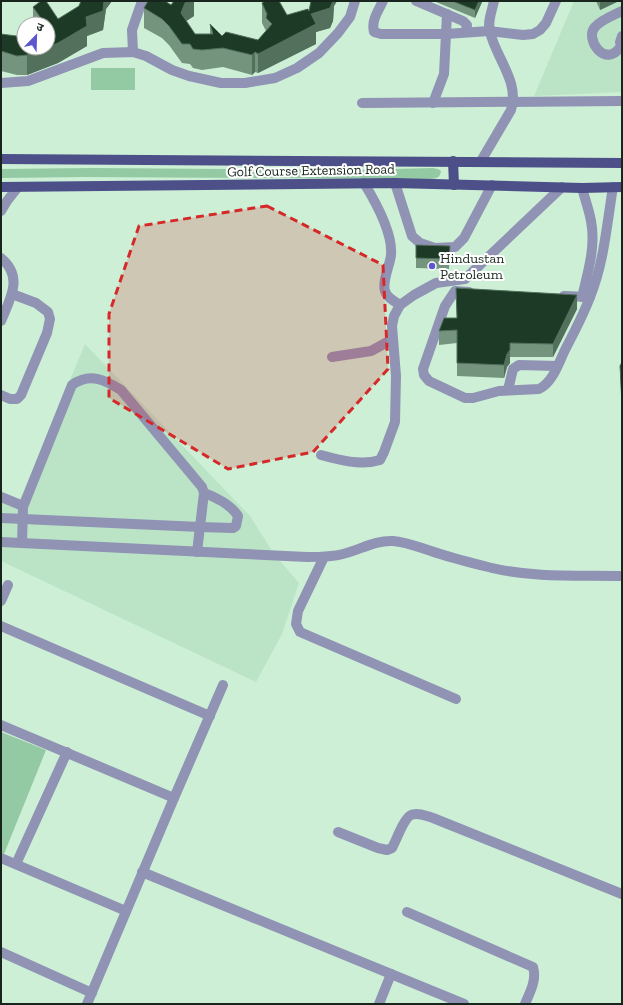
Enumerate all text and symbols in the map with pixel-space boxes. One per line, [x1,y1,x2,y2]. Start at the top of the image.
north arrow [16,16,56,56]
text: उ [34,20,46,35]
street label: Golf Course Extension Road [227,161,395,180]
place label: Hindustan Petroleum [440,250,504,283]
marker: Hindustan Petroleum [427,261,437,271]

